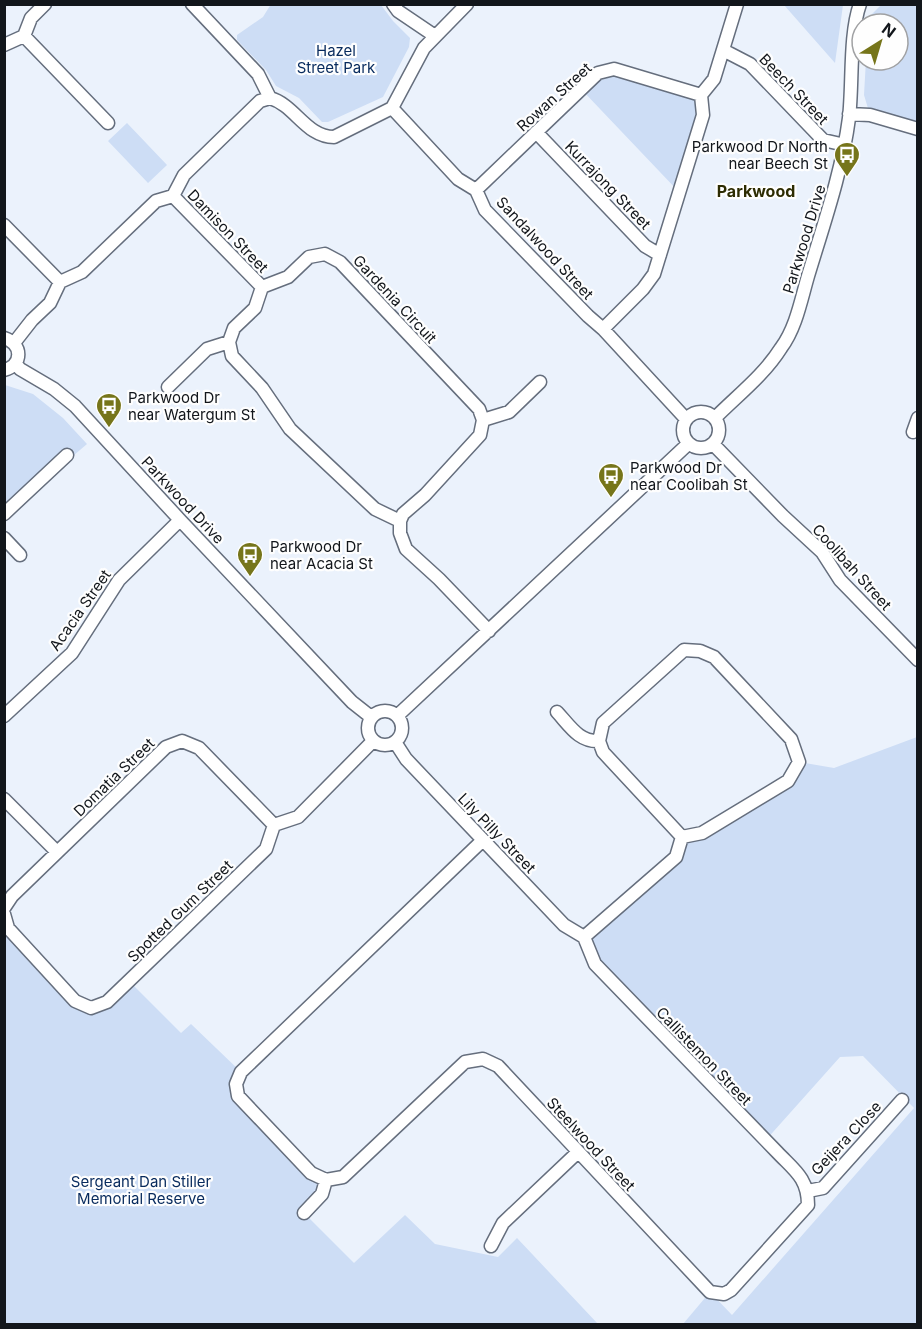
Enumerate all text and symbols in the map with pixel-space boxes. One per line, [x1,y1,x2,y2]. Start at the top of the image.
north arrow [850,12,910,72]
text: N [878,18,900,42]
park label: Hazel Street Park [297,41,376,77]
street label: Beech Street [755,50,833,128]
street label: Rowan Street [513,58,595,136]
street label: Kurrajong Street [561,137,655,233]
place label: Parkwood Dr North near Beech St [692,137,828,173]
bus stop icon: Parkwood Dr North near Beech St [832,140,862,178]
district label: Parkwood [717,181,795,201]
street label: Parkwood Drive [778,182,830,296]
street label: Damison Street [184,185,273,277]
street label: Sandalwood Street [492,193,598,303]
street label: Gardenia Circuit [349,251,441,347]
place label: Parkwood Dr near Watergum St [128,388,255,424]
bus stop icon: Parkwood Dr near Watergum St [94,391,124,429]
street label: Parkwood Drive [138,452,228,548]
place label: Parkwood Dr near Coolibah St [630,458,748,494]
bus stop icon: Parkwood Dr near Coolibah St [596,461,626,499]
street label: Coolibah Street [808,520,896,614]
place label: Parkwood Dr near Acacia St [270,537,373,573]
bus stop icon: Parkwood Dr near Acacia St [235,540,265,578]
street label: Acacia Street [45,566,115,654]
street label: Domatia Street [70,734,158,820]
street label: Lily Pilly Street [454,789,540,877]
street label: Spotted Gum Street [123,856,237,966]
street label: Callistemon Street [652,1003,756,1109]
street label: Steelwood Street [543,1093,639,1195]
street label: Geijera Close [807,1097,885,1179]
park label: Sergeant Dan Stiller Memorial Reserve [71,1172,212,1208]

